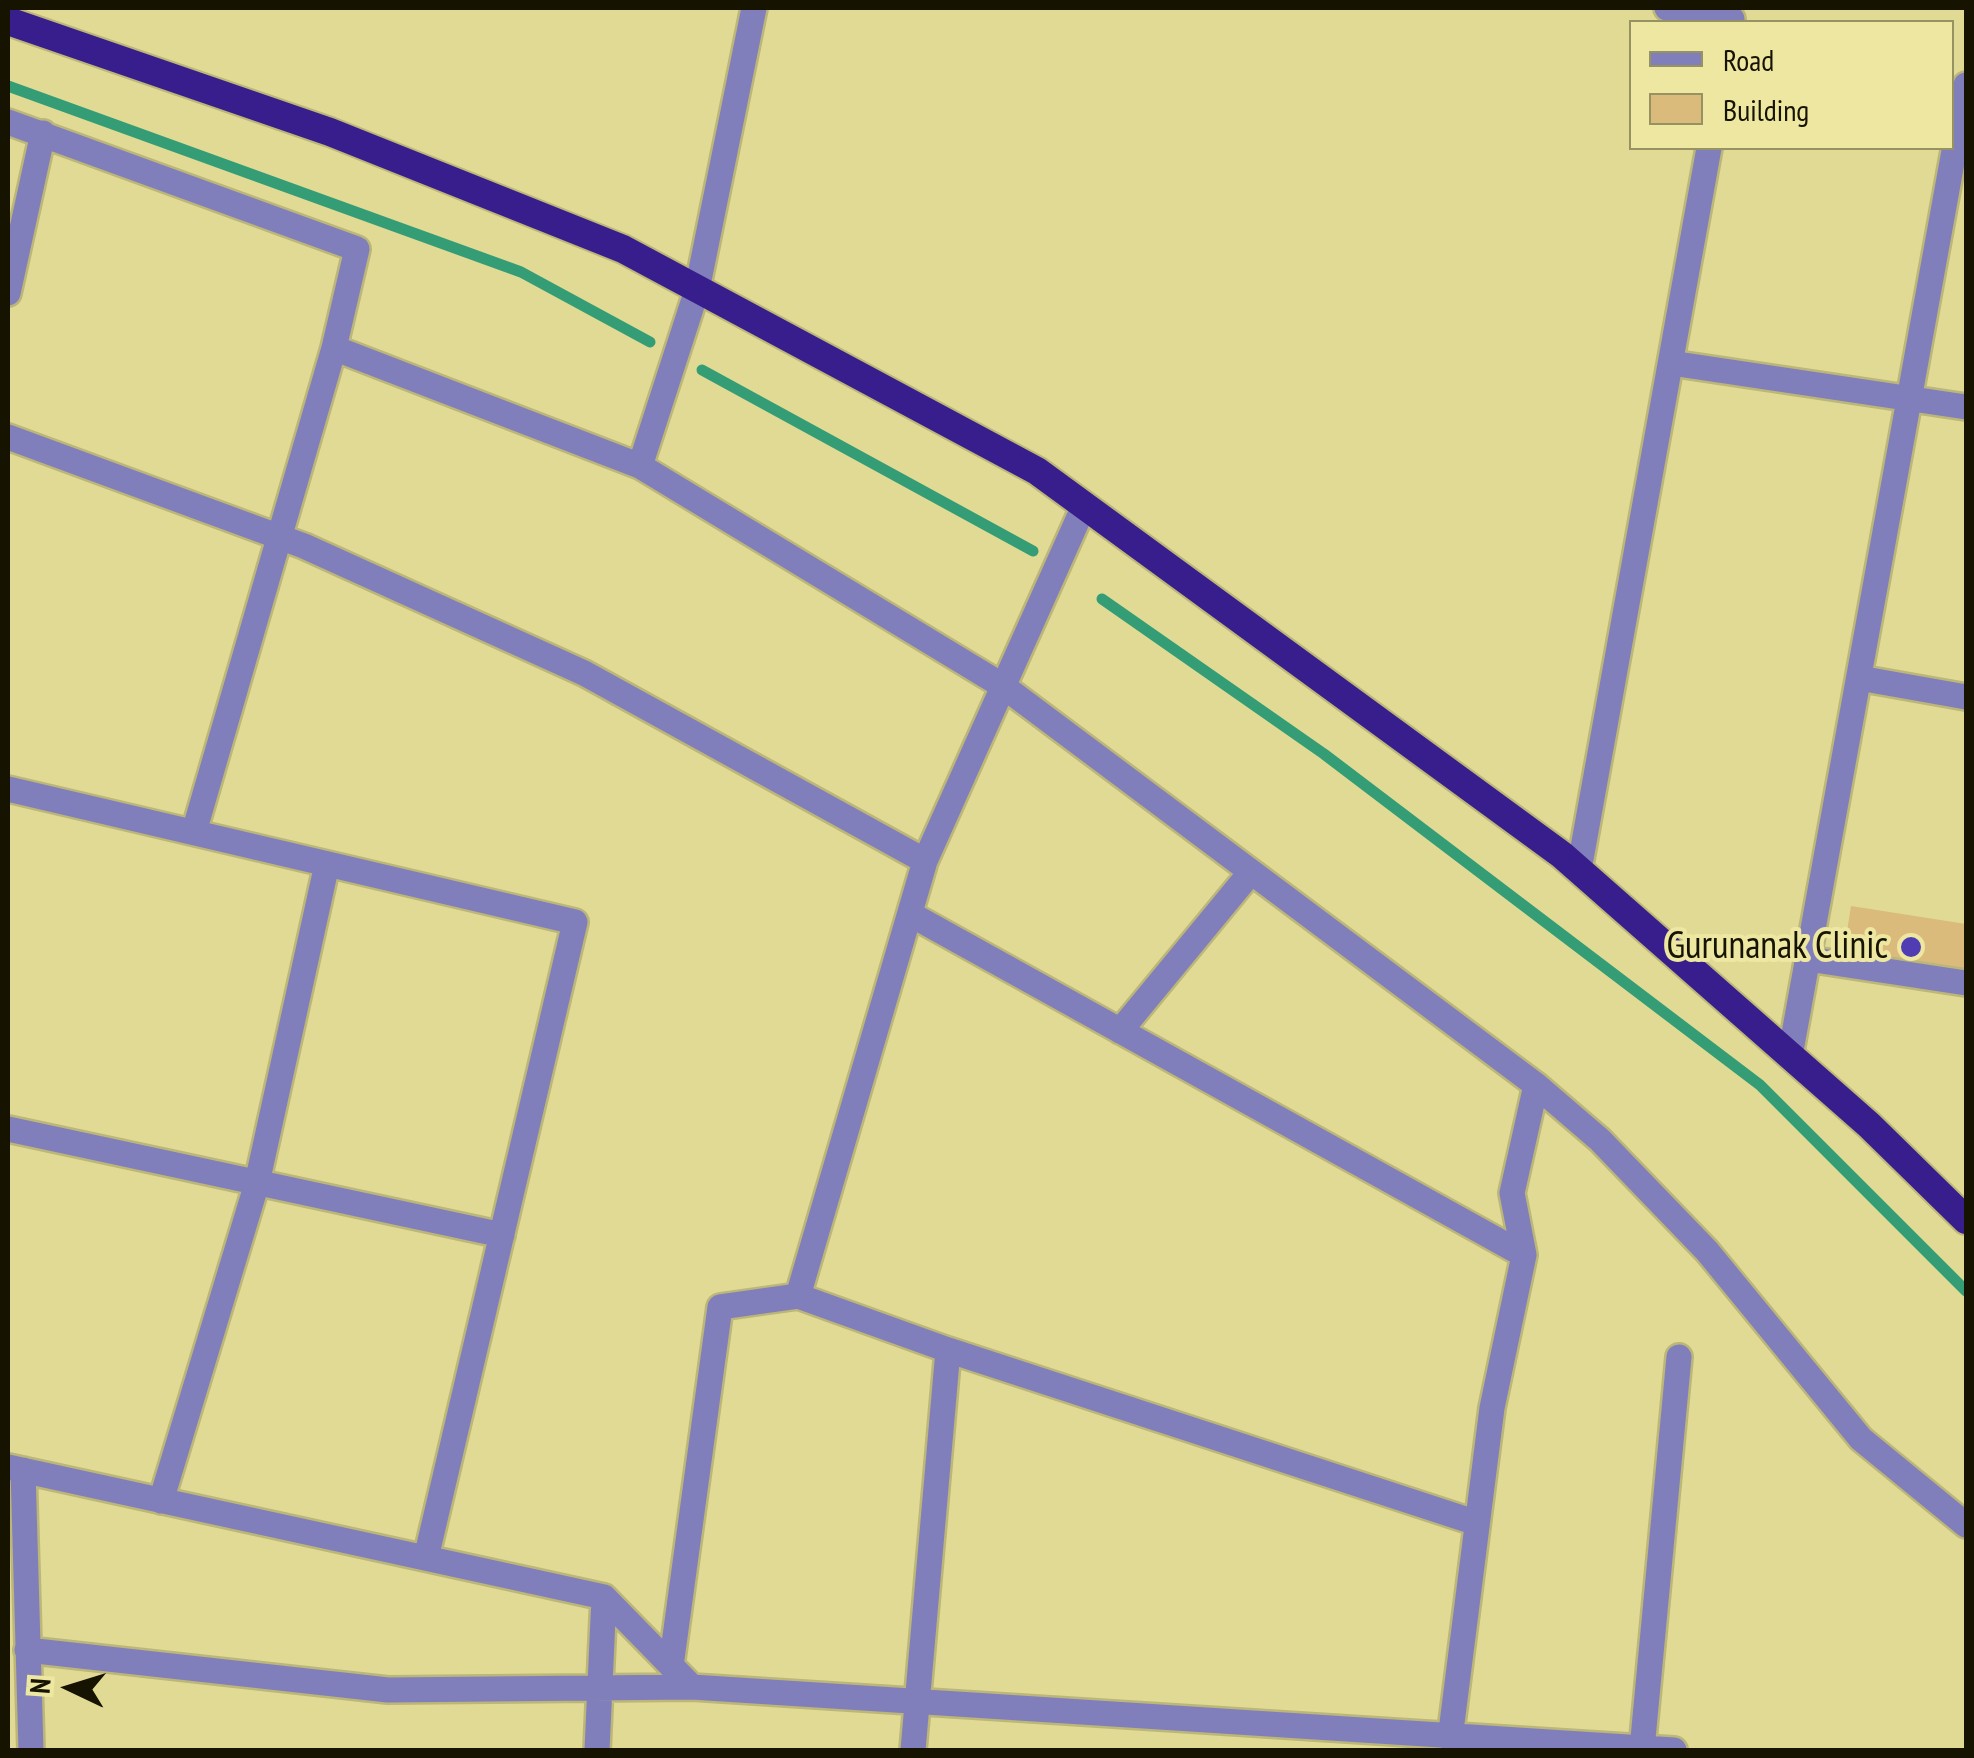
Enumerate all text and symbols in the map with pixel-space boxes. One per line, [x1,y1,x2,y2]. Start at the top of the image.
legend [1629,20,1954,150]
text: Road [1723,40,1774,79]
text: Building [1723,90,1809,129]
place label: Gurunanak Clinic [1666,924,1888,970]
marker: Gurunanak Clinic [1898,934,1924,960]
north arrow [20,1638,120,1738]
text: N [21,1677,59,1695]

